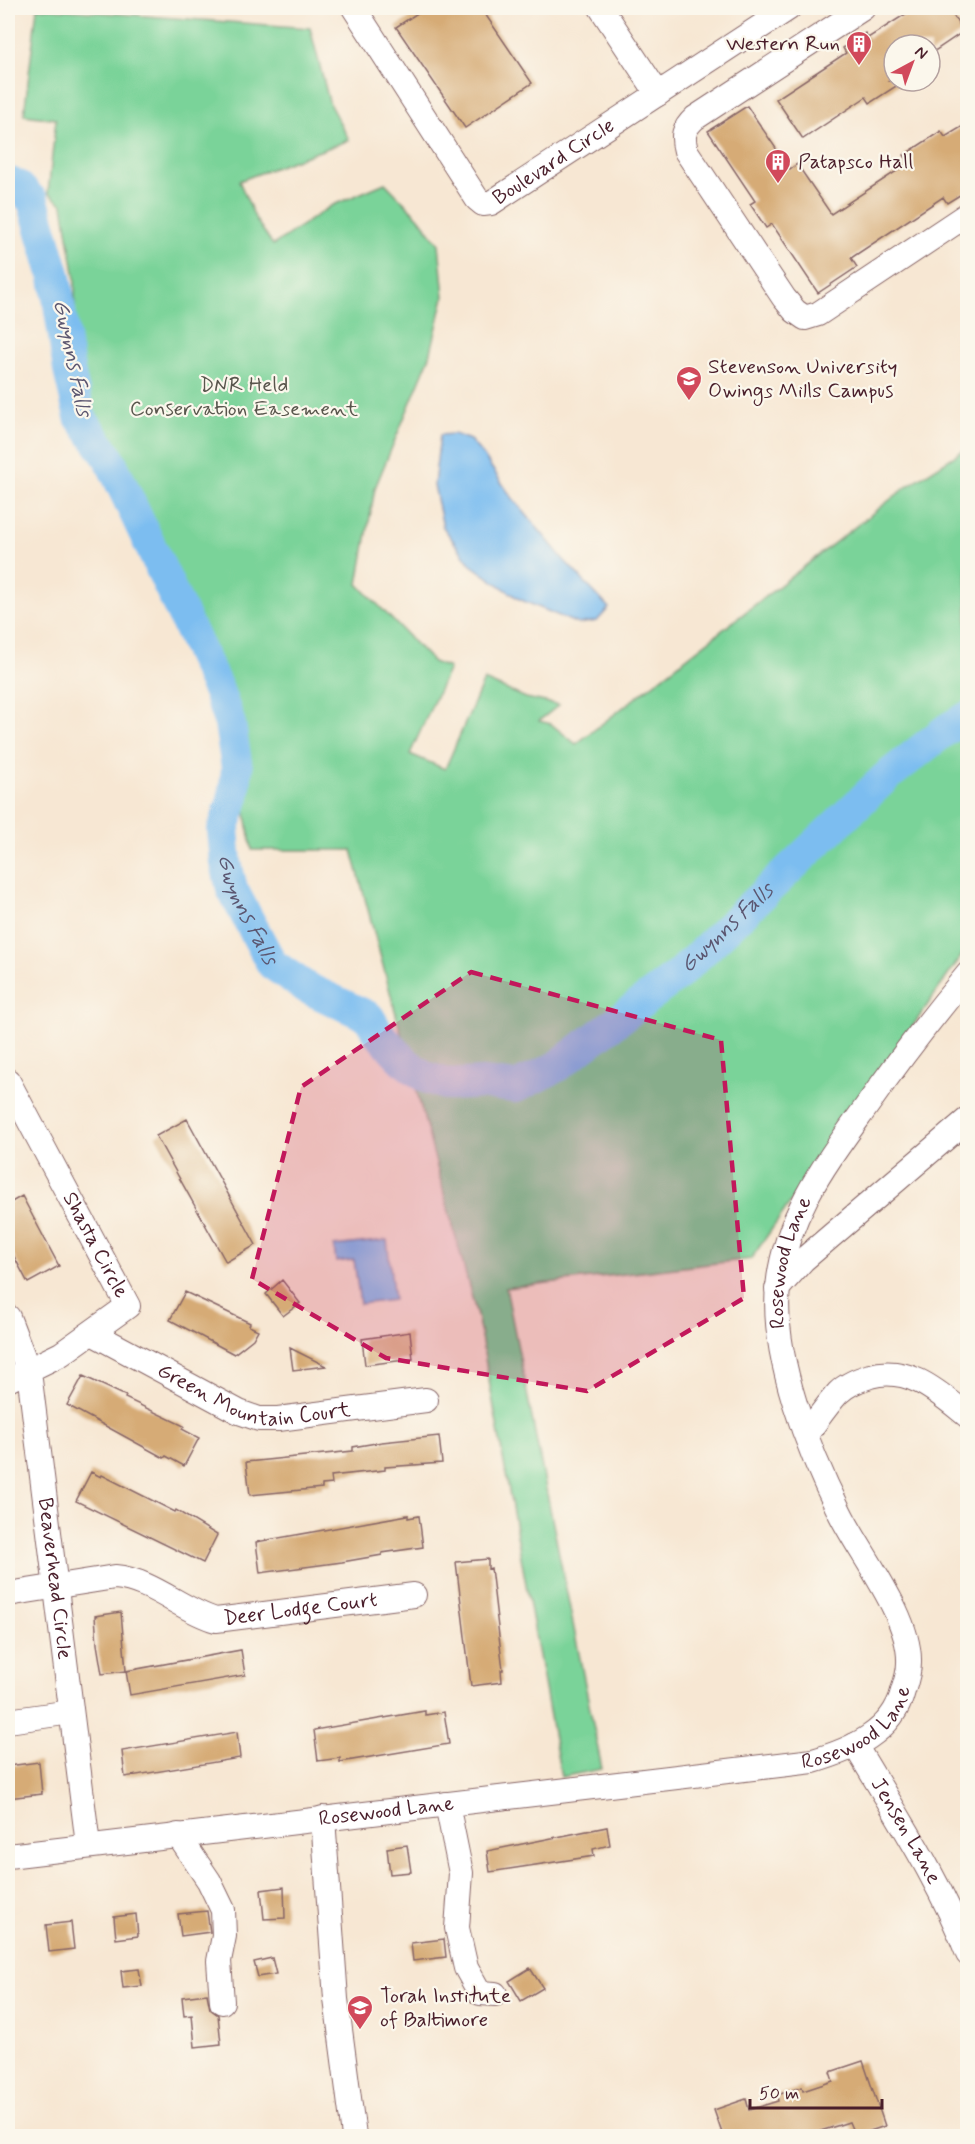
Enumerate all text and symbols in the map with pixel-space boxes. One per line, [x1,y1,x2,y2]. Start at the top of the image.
building icon: Western Run [844,29,874,67]
place label: Western Run [726,30,840,58]
north arrow [882,33,942,93]
text: N [910,41,932,64]
street label: Boulevard Circle [487,112,620,212]
building icon: Patapsco Hall [763,147,793,185]
place label: Patapsco Hall [798,148,913,176]
water label: Gwynns Falls [46,297,99,421]
place label: Stevenson University Owings Mills Campus [708,353,898,406]
school or university icon: Stevenson University Owings Mills Campus [674,364,704,402]
park label: DNR Held Conservation Easement [130,371,359,423]
water label: Gwynns Falls [211,854,285,972]
water label: Gwynns Falls [674,876,781,979]
street label: Shasta Circle [56,1187,135,1303]
street label: Rosewood Lane [763,1191,819,1330]
street label: Green Mountain Court [152,1357,353,1433]
street label: Beaverhead Circle [31,1496,79,1661]
street label: Deer Lodge Court [222,1586,379,1633]
street label: Rosewood Lane [800,1683,918,1776]
street label: Jensen Lane [864,1772,948,1889]
street label: Rosewood Lane [317,1789,456,1833]
place label: Torah Institute of Baltimore [380,1982,511,2034]
school or university icon: Torah Institute of Baltimore [345,1993,375,2031]
scale bar [750,2072,882,2110]
text: 50 m [759,2082,799,2106]

